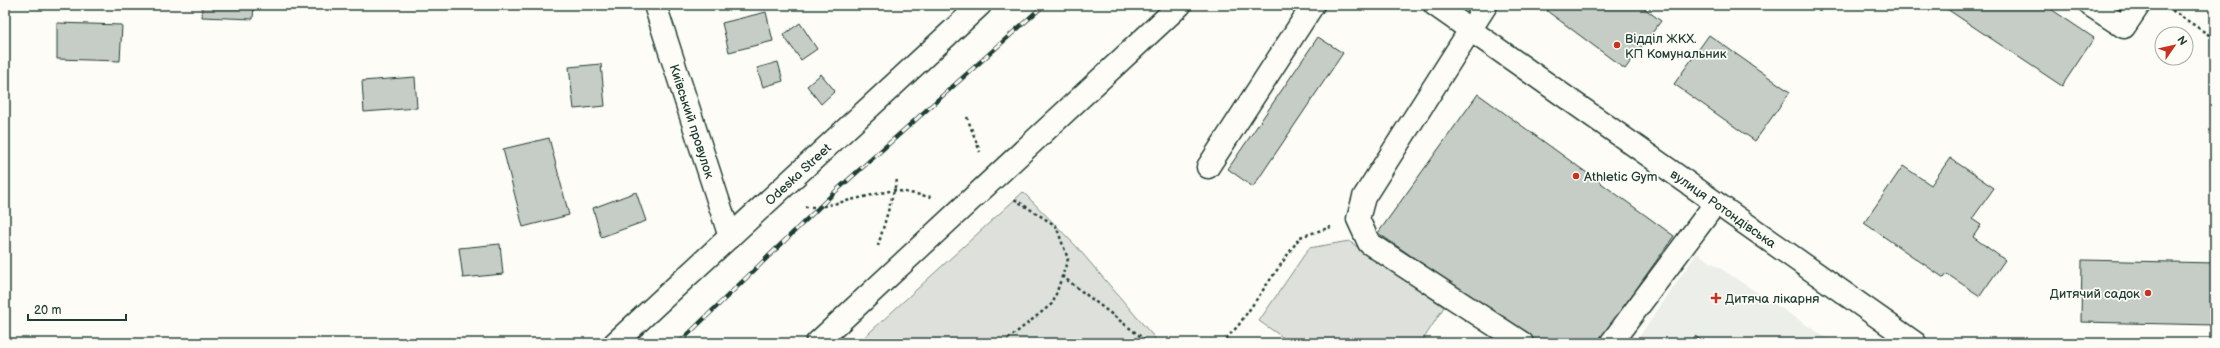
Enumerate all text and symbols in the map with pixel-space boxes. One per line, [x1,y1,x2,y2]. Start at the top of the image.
north arrow [2154,26,2194,66]
place label: Відділ ЖКХ. КП Комунальник [1625,31,1727,62]
text: N [2174,34,2190,48]
marker: Відділ ЖКХ. КП Комунальник [1612,40,1622,50]
street label: Київський провулок [666,62,718,181]
street label: Odeska Street [762,140,835,209]
street label: вулиця Ротондівська [1667,166,1779,252]
place label: Athletic Gym [1584,169,1658,185]
marker: Athletic Gym [1571,171,1581,181]
place label: Дитячий садок [2050,286,2140,302]
marker: Дитячий садок [2143,288,2153,298]
place label: Дитяча лікарня [1725,291,1820,307]
marker: Дитяча лікарня [1710,292,1722,304]
scale bar [28,296,126,322]
text: 20 m [34,303,61,318]

